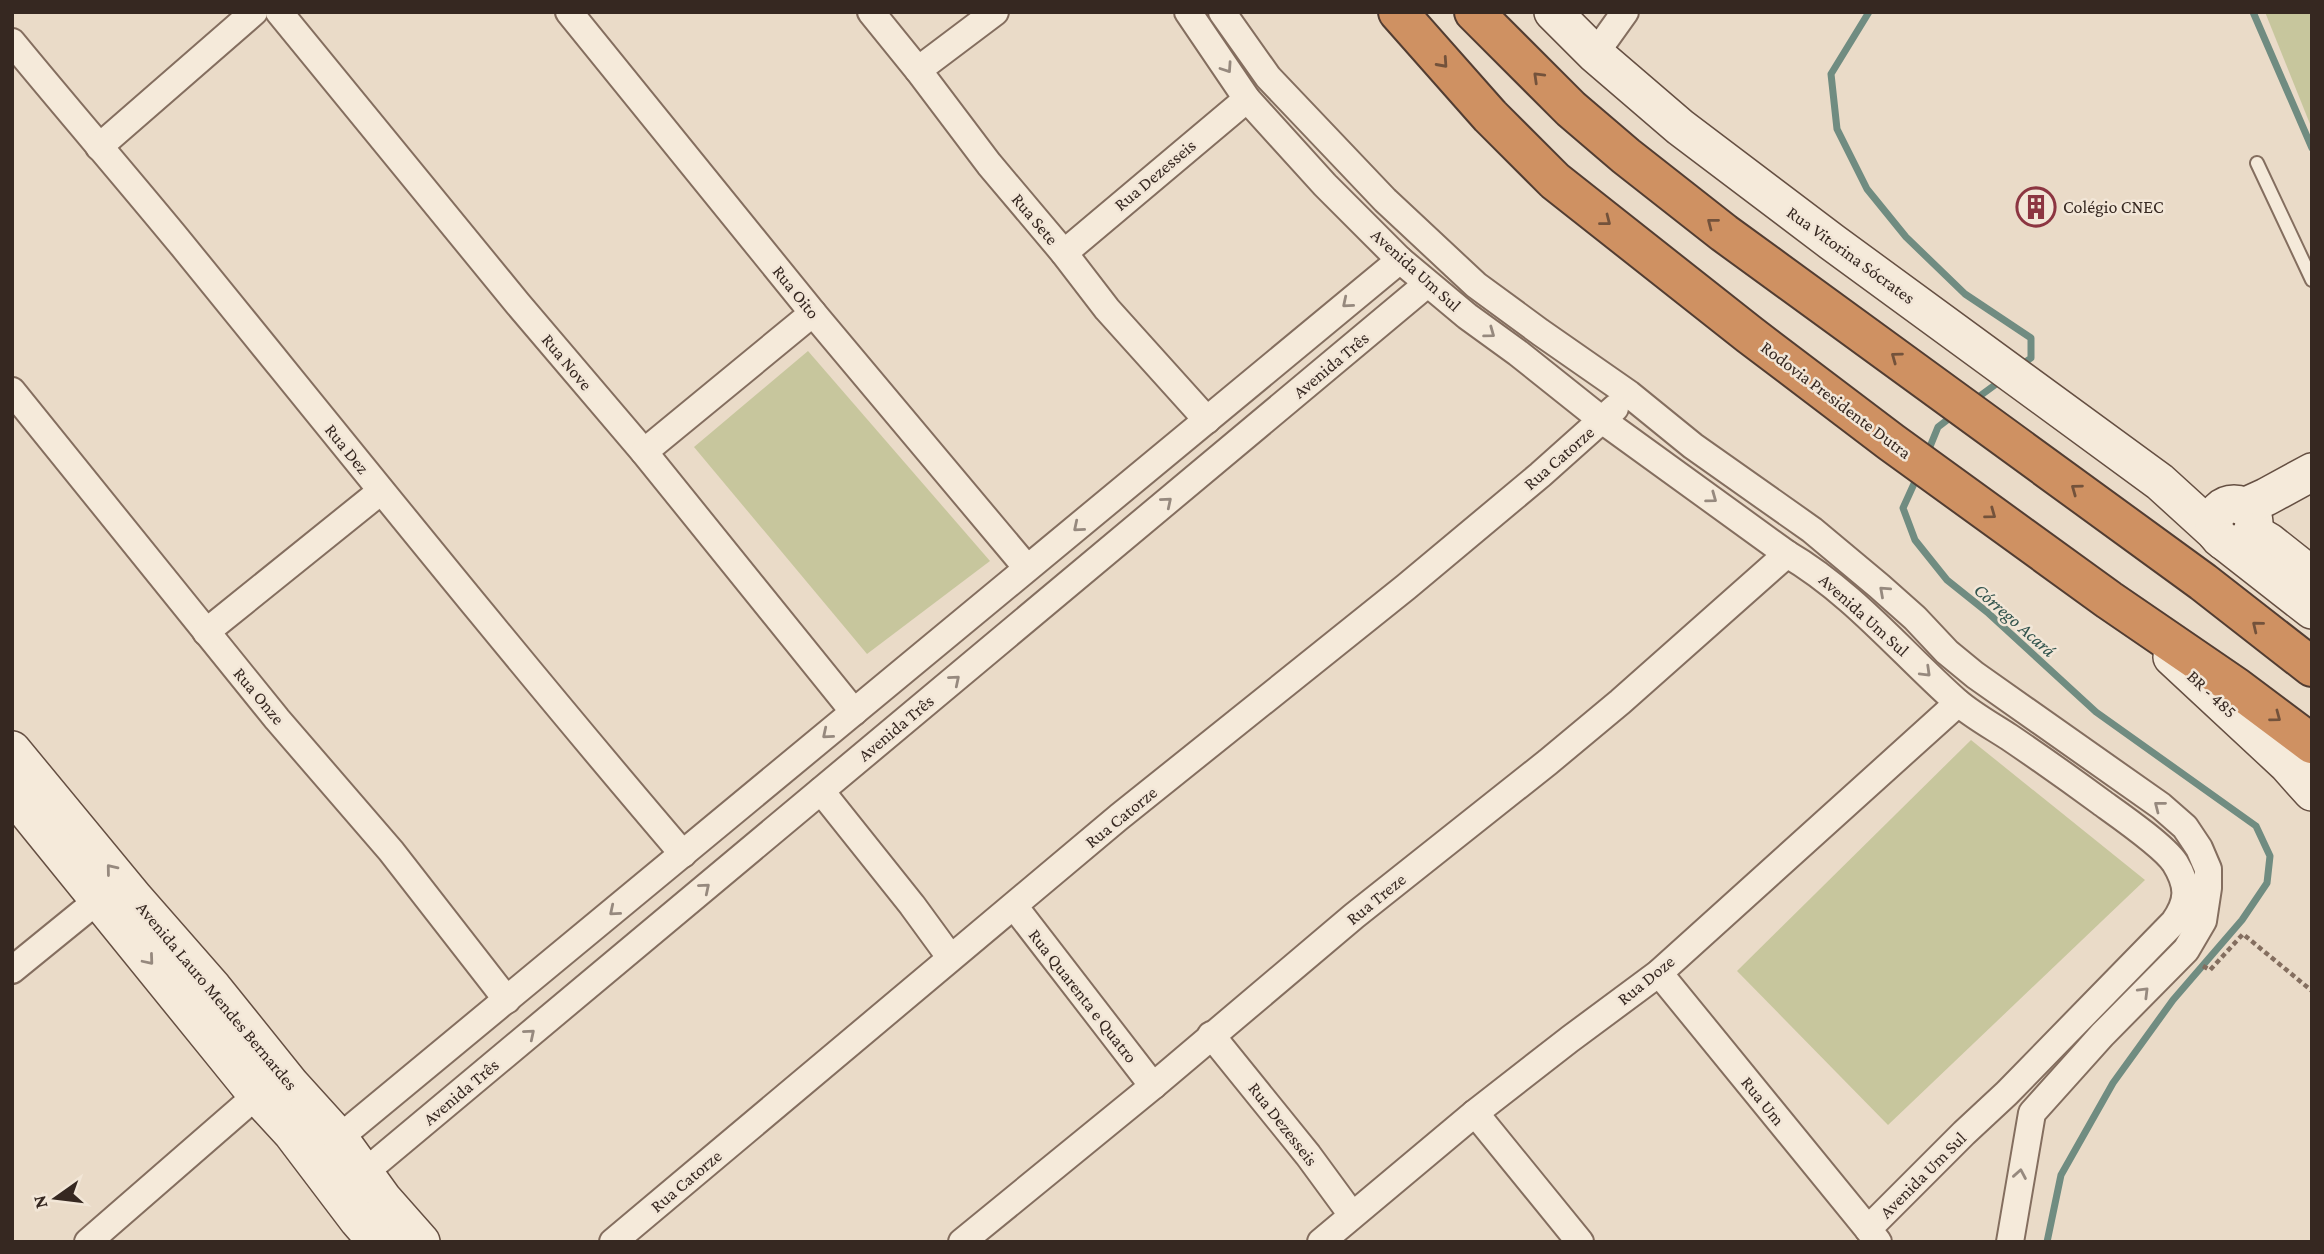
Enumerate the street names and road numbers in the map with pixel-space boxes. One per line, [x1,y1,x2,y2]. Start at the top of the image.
street label: Rua Dezesseis [1110,135,1200,215]
street label: Rua Sete [1008,189,1062,249]
street label: Rua Vitorina Sócrates [1783,202,1919,308]
street label: Avenida Um Sul [1367,225,1465,316]
street label: Rua Oito [769,261,823,323]
street label: Avenida Três [1289,328,1373,402]
street label: Rua Nove [538,330,596,394]
street label: Rodovia Presidente Dutra [1757,337,1915,463]
street label: Rua Dez [321,420,373,478]
street label: Rua Catorze [1520,422,1598,494]
street label: Avenida Um Sul [1815,570,1913,661]
street label: Rua Onze [229,663,289,729]
street label: BR - 485 [2183,666,2241,722]
street label: Avenida Três [854,691,938,765]
street label: Rua Catorze [1081,782,1161,852]
street label: Rua Treze [1342,869,1410,929]
street label: Avenida Lauro Mendes Bernardes [132,898,302,1094]
street label: Rua Quarenta e Quatro [1025,925,1141,1067]
street label: Rua Doze [1613,951,1679,1009]
street label: Avenida Três [419,1055,503,1129]
street label: Rua Um [1737,1072,1789,1130]
street label: Rua Dezesseis [1244,1078,1322,1170]
street label: Avenida Um Sul [1876,1128,1970,1222]
street label: Rua Catorze [646,1145,726,1216]

